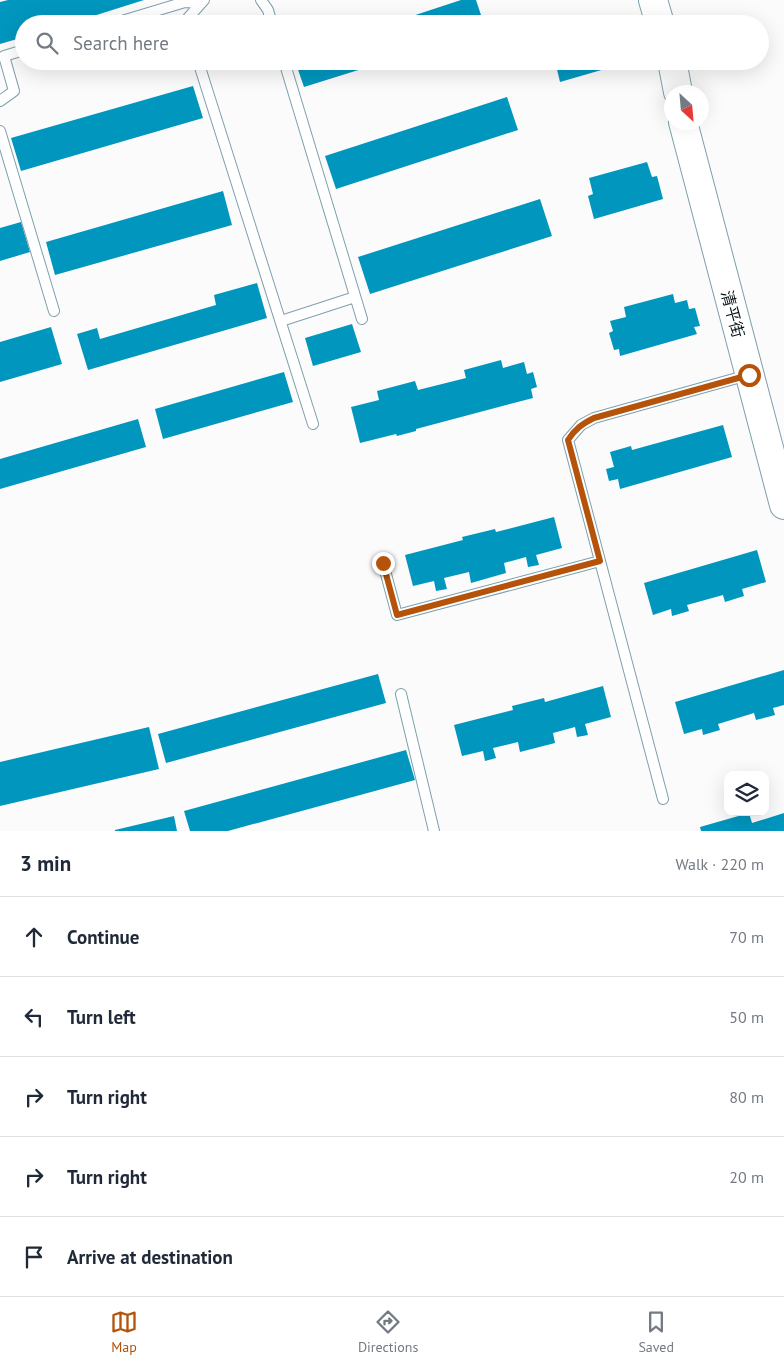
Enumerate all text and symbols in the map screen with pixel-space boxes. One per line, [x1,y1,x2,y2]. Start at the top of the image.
search box [15,15,769,70]
icon: search [33,29,61,57]
text: Search here [73,31,169,55]
north arrow [664,85,709,130]
street label: 清平街 [717,288,749,340]
route start [738,364,761,387]
route end [372,552,395,575]
map controls [724,771,769,816]
button: layers [724,771,769,816]
text: 3 min [20,850,71,877]
text: Walk · 220 m [675,854,764,874]
icon: ahead [20,923,48,951]
text: Continue [67,925,139,949]
text: 70 m [729,927,764,947]
icon: left [20,1003,48,1031]
text: Turn left [67,1005,136,1029]
text: 50 m [729,1007,764,1027]
icon: right [20,1083,48,1111]
text: Turn right [67,1085,147,1109]
text: 80 m [729,1087,764,1107]
icon: right [20,1163,48,1191]
text: Turn right [67,1165,147,1189]
text: 20 m [729,1167,764,1187]
icon: arrive [20,1243,48,1271]
text: Arrive at destination [67,1245,233,1269]
tab: Map [110,1308,138,1356]
tab: Directions [358,1308,418,1356]
tab: Saved [638,1308,674,1356]

